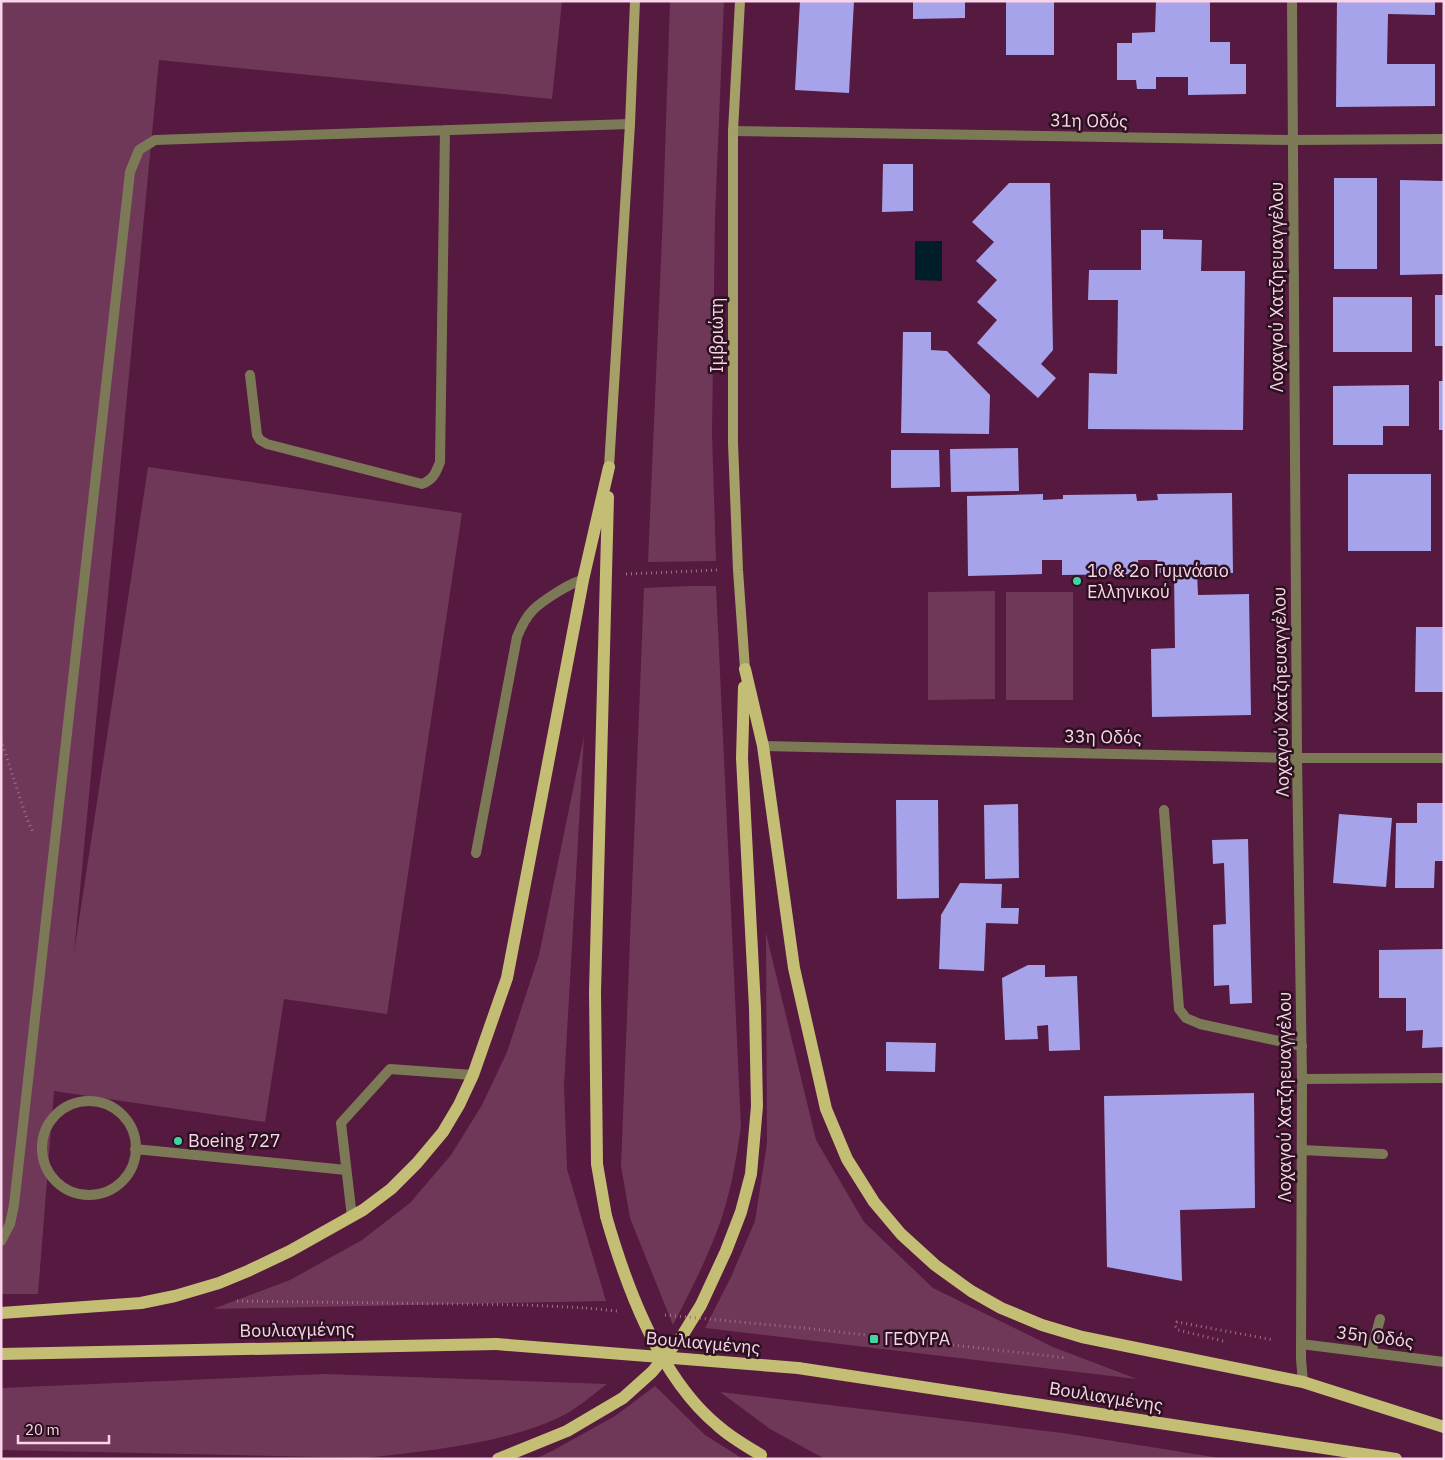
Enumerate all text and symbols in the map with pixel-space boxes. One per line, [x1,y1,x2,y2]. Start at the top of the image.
street label: 31η Οδός [1050,108,1128,133]
street label: Λοχαγού Χατζηευαγγέλου [1265,182,1288,392]
street label: Ιμβριώτη [705,297,728,373]
place label: 1ο & 2ο Γυμνάσιο Ελληνικού [1087,559,1229,603]
marker: 1ο & 2ο Γυμνάσιο Ελληνικού [1071,575,1083,587]
street label: Λοχαγού Χατζηευαγγέλου [1267,586,1294,798]
street label: 33η Οδός [1064,724,1142,749]
street label: Λοχαγού Χατζηευαγγέλου [1273,992,1296,1202]
place label: Boeing 727 [188,1129,281,1152]
marker: Boeing 727 [172,1135,184,1147]
street label: Βουλιαγμένης [239,1317,355,1342]
street label: 35η Οδός [1335,1320,1415,1353]
street label: Βουλιαγμένης [645,1326,762,1359]
place label: ΓΕΦΥΡΑ [884,1327,951,1350]
marker: ΓΕΦΥΡΑ [868,1333,880,1345]
street label: Βουλιαγμένης [1047,1376,1165,1417]
scale bar [18,1412,109,1444]
text: 20 m [25,1420,60,1439]

